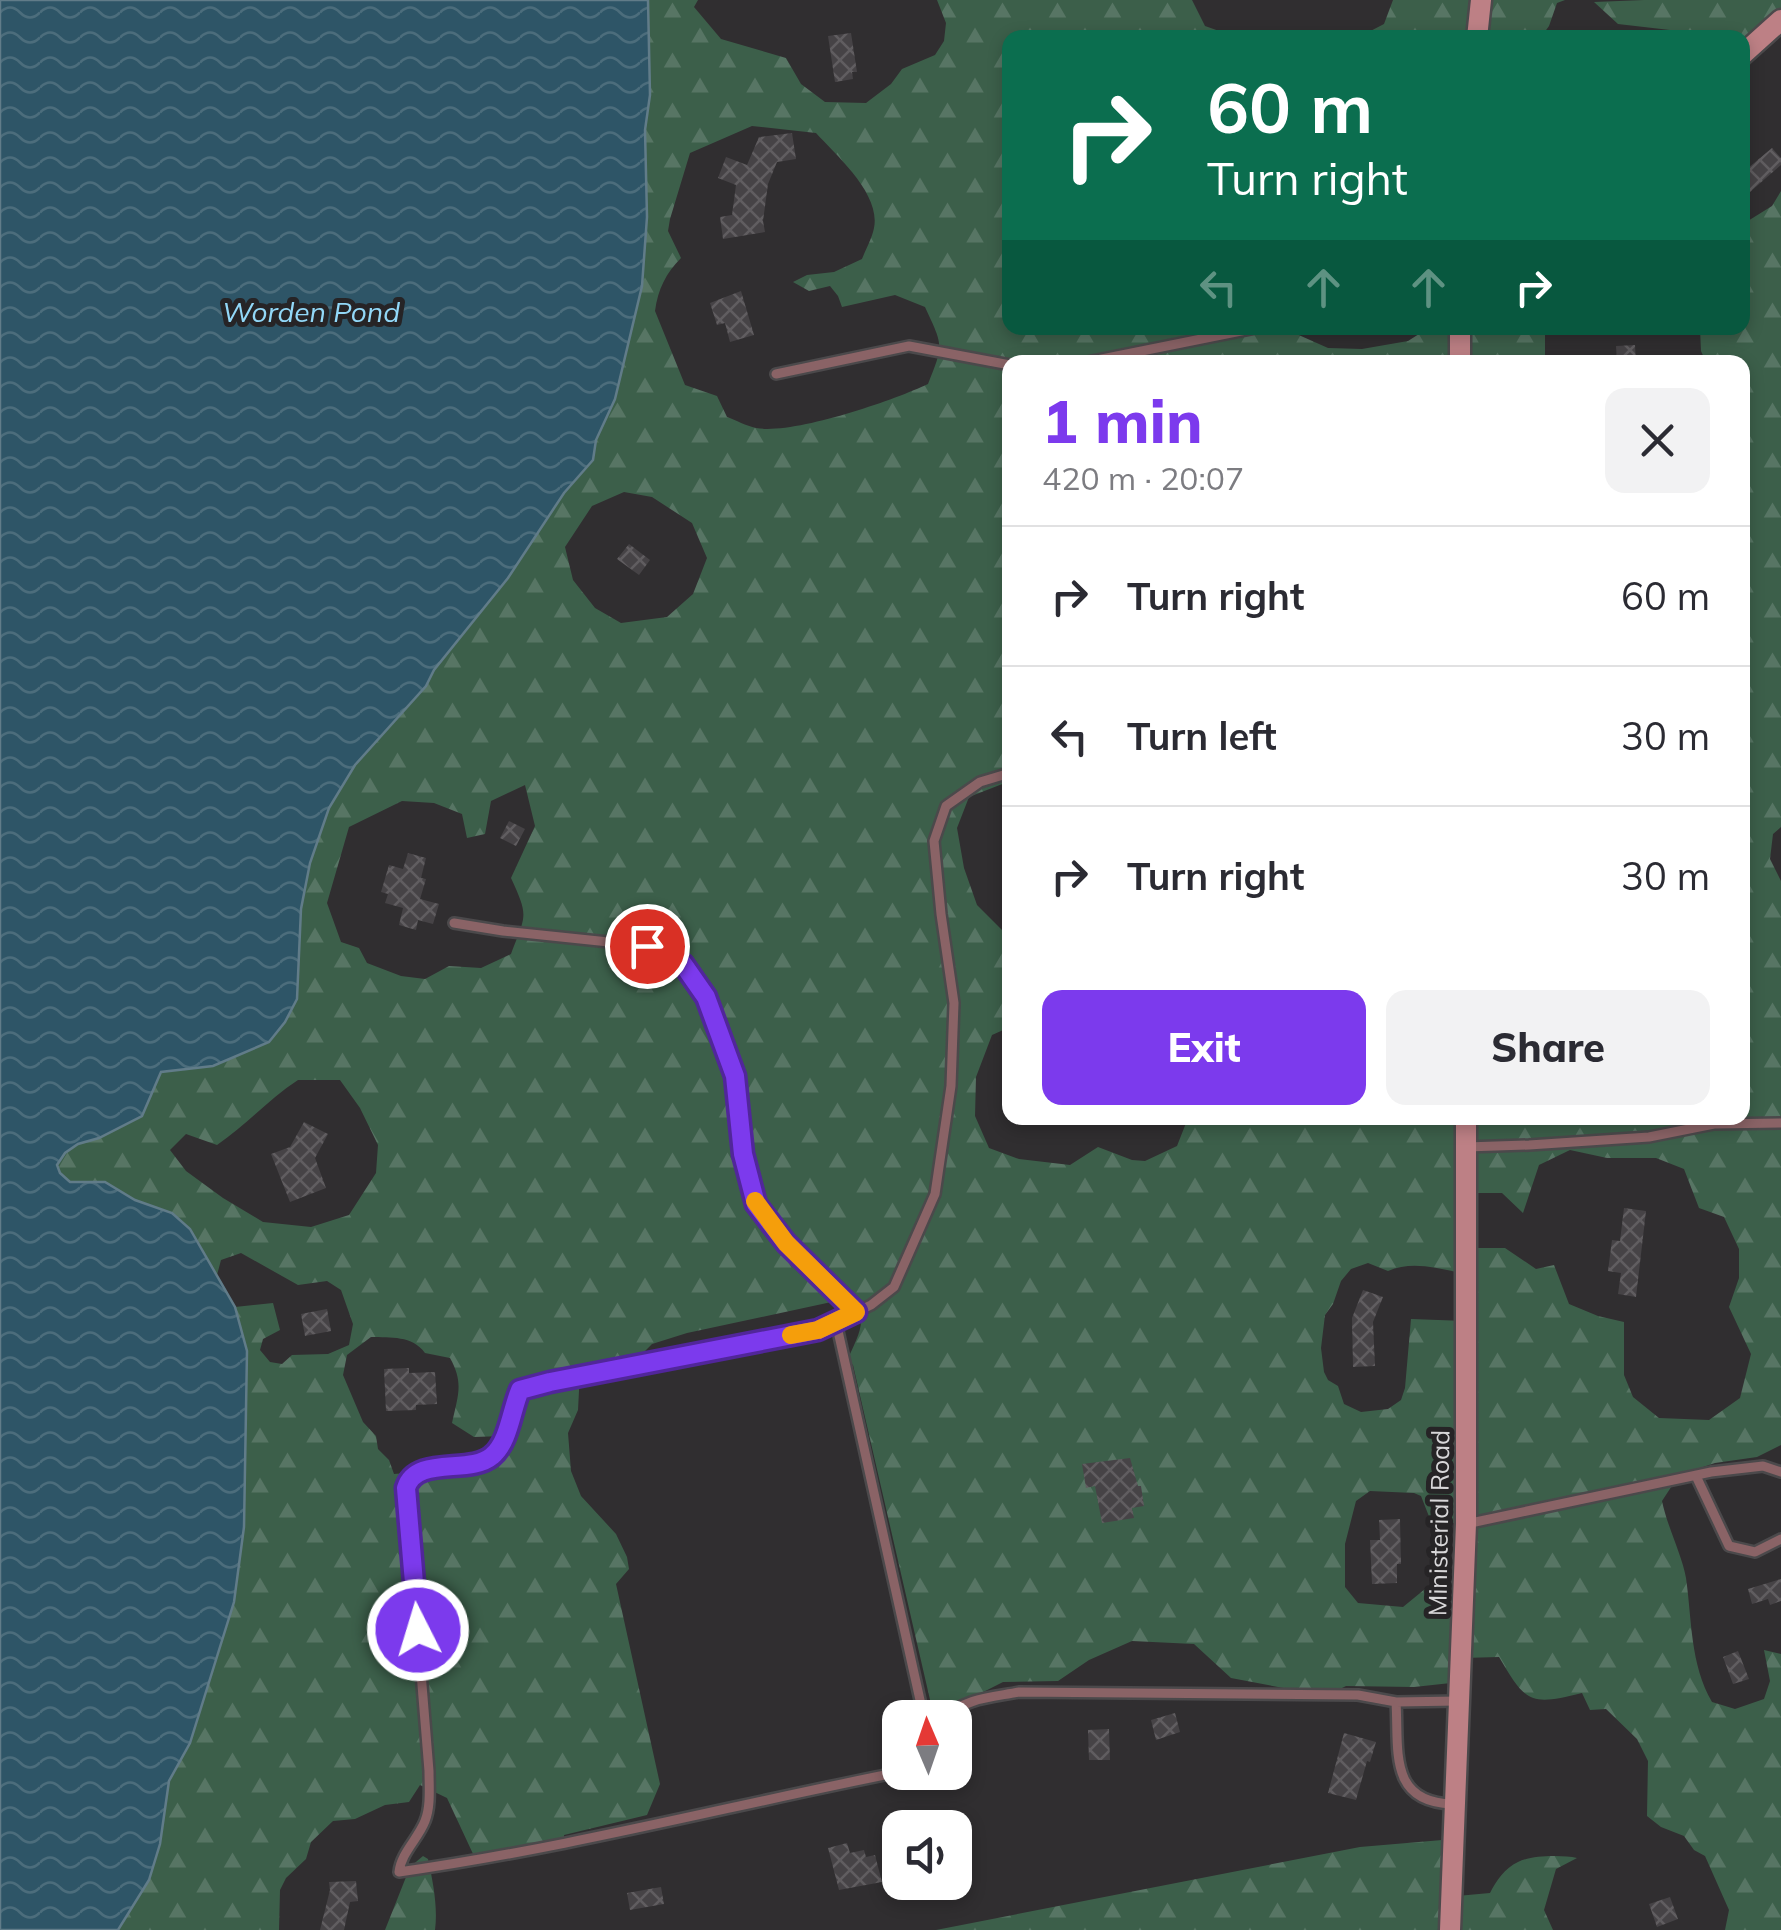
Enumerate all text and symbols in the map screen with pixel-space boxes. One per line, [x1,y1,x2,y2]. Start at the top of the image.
text: 60 m [1207,63,1373,151]
icon: right [1042,70,1172,200]
text: Turn right [1207,150,1408,206]
icon: left [1191,260,1246,315]
icon: ahead [1296,260,1351,315]
icon: ahead [1401,260,1456,315]
icon: right [1506,260,1561,315]
water label: Worden Pond [222,294,400,329]
text: 1 min [1042,383,1203,458]
button: close [1605,388,1710,493]
text: 420 m · 20:07 [1042,458,1244,498]
icon: right [1042,569,1097,624]
text: Turn right [1127,572,1304,620]
text: 60 m [1621,572,1710,620]
icon: left [1042,709,1097,764]
text: Turn left [1127,712,1277,760]
text: 30 m [1621,712,1710,760]
icon: right [1042,849,1097,904]
text: Turn right [1127,852,1304,900]
text: 30 m [1621,852,1710,900]
pin [605,904,690,989]
icon: arrive [620,919,675,974]
button: Exit [1042,990,1366,1105]
button: Share [1386,990,1710,1105]
street label: Ministerial Road [1421,1430,1456,1616]
position arrow [366,1578,470,1682]
north arrow [882,1700,972,1790]
map controls [882,1700,972,1900]
button: sound [882,1810,972,1900]

